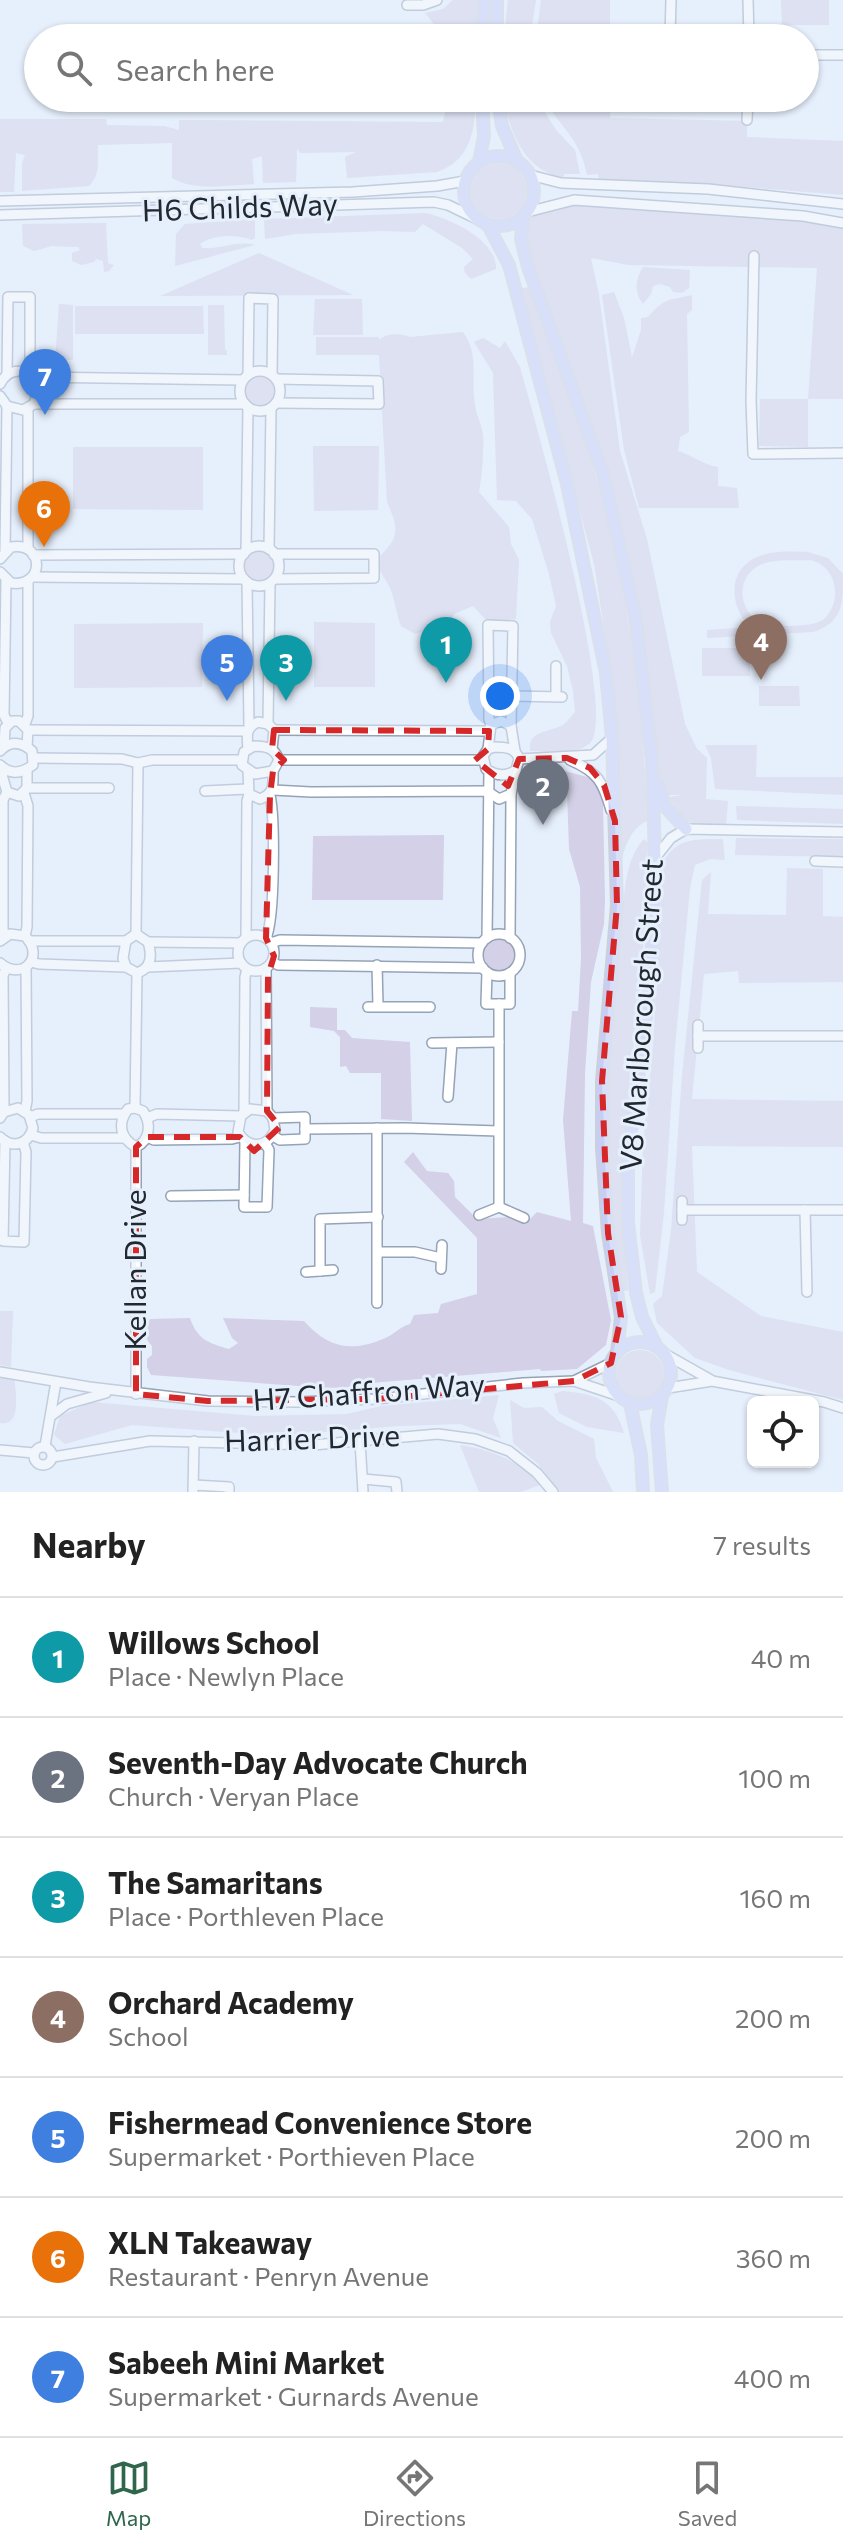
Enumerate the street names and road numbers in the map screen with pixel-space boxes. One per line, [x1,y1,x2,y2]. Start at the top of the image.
street label: H6 Childs Way [141,184,339,227]
street label: V8 Marlborough Street [610,857,669,1172]
street label: Kellan Drive [115,1189,152,1351]
street label: H7 Chaffron Way [251,1364,486,1417]
street label: Harrier Drive [223,1415,400,1458]

